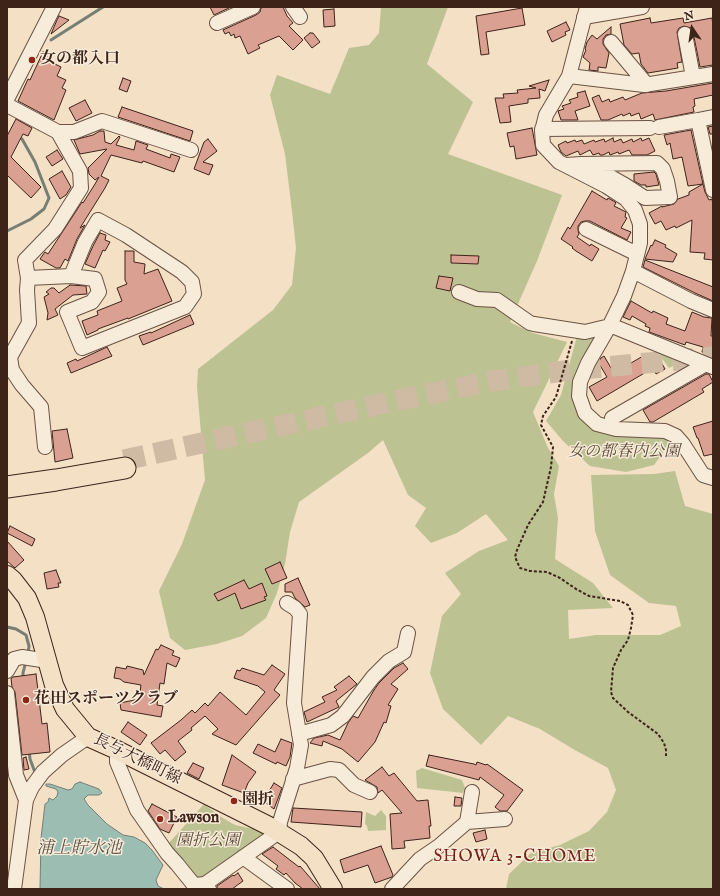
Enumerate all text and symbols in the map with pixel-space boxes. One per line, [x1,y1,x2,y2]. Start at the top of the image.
north arrow [672,8,712,48]
text: N [683,8,696,24]
place label: 女の都入口 [40,50,120,70]
marker: 女の都入口 [27,55,37,65]
park label: 女の都春内公園 [568,443,680,463]
place label: 花田スポーツクラブ [34,690,178,710]
marker: 花田スポーツクラブ [21,695,31,705]
street label: 長与大橋町線 [90,730,184,790]
place label: 園折 [242,791,274,811]
marker: 園折 [229,796,239,806]
place label: Lawson [168,809,219,829]
marker: Lawson [155,814,165,824]
park label: 園折公園 [176,832,240,852]
water label: 浦上貯水池 [37,840,121,860]
district label: SHOWA 3-CHOME [433,848,597,868]

